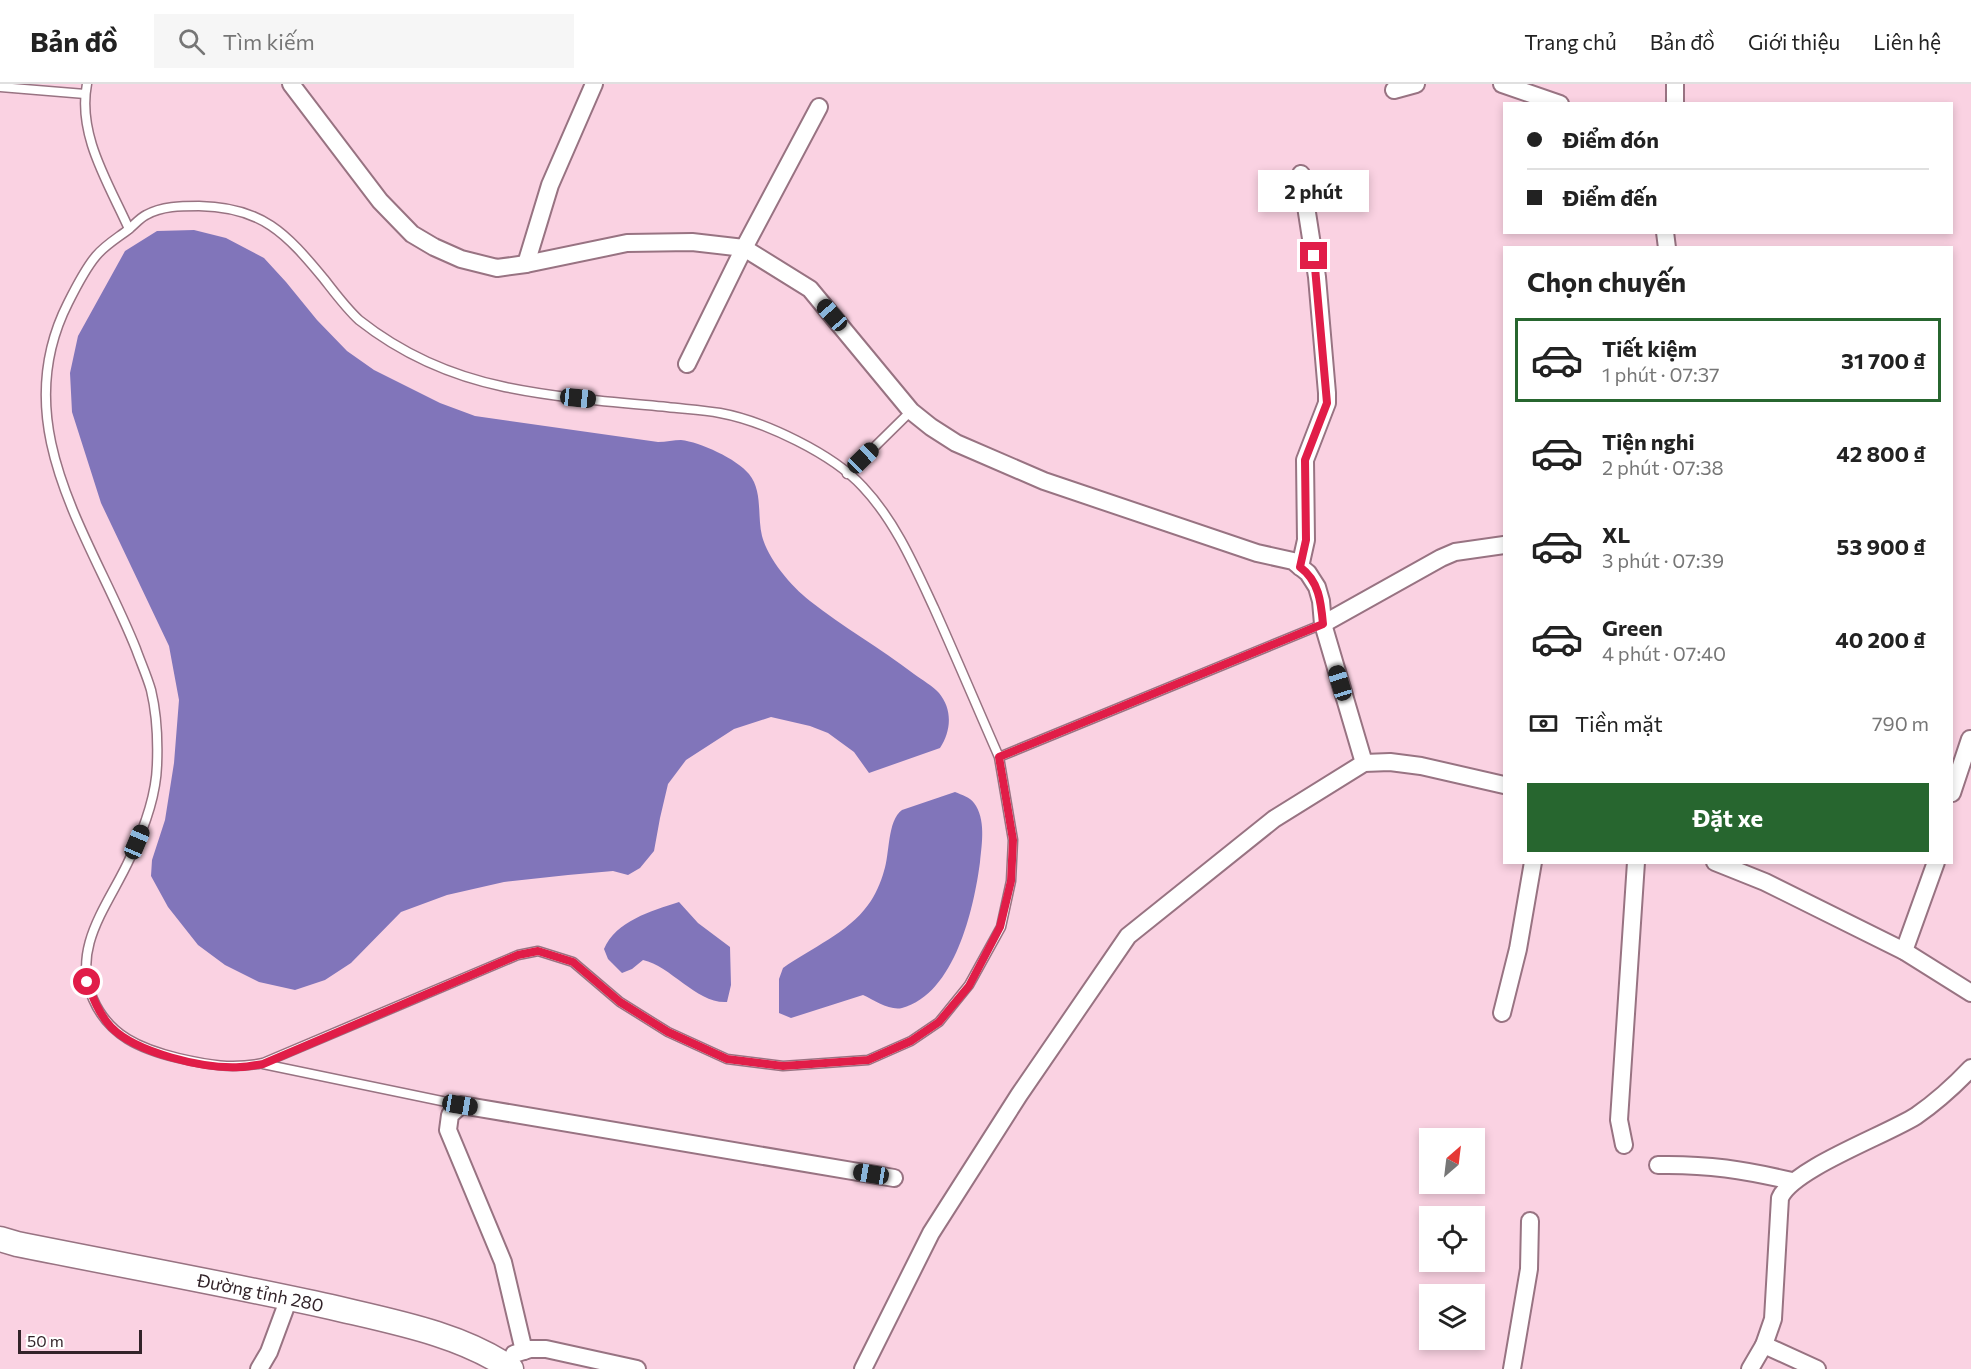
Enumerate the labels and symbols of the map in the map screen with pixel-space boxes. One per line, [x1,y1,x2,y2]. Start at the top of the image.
callout: 2 phút [1258,169,1370,211]
route end [1300,242,1327,269]
car [813,296,851,334]
car [559,387,597,409]
car [844,439,882,477]
car [1326,663,1354,703]
car [122,822,152,862]
route start [73,968,100,995]
car [441,1093,479,1117]
north arrow [1419,1128,1485,1194]
car [852,1162,890,1186]
street label: Đường tỉnh 280 [195,1268,326,1316]
scale bar [18,1327,142,1354]

